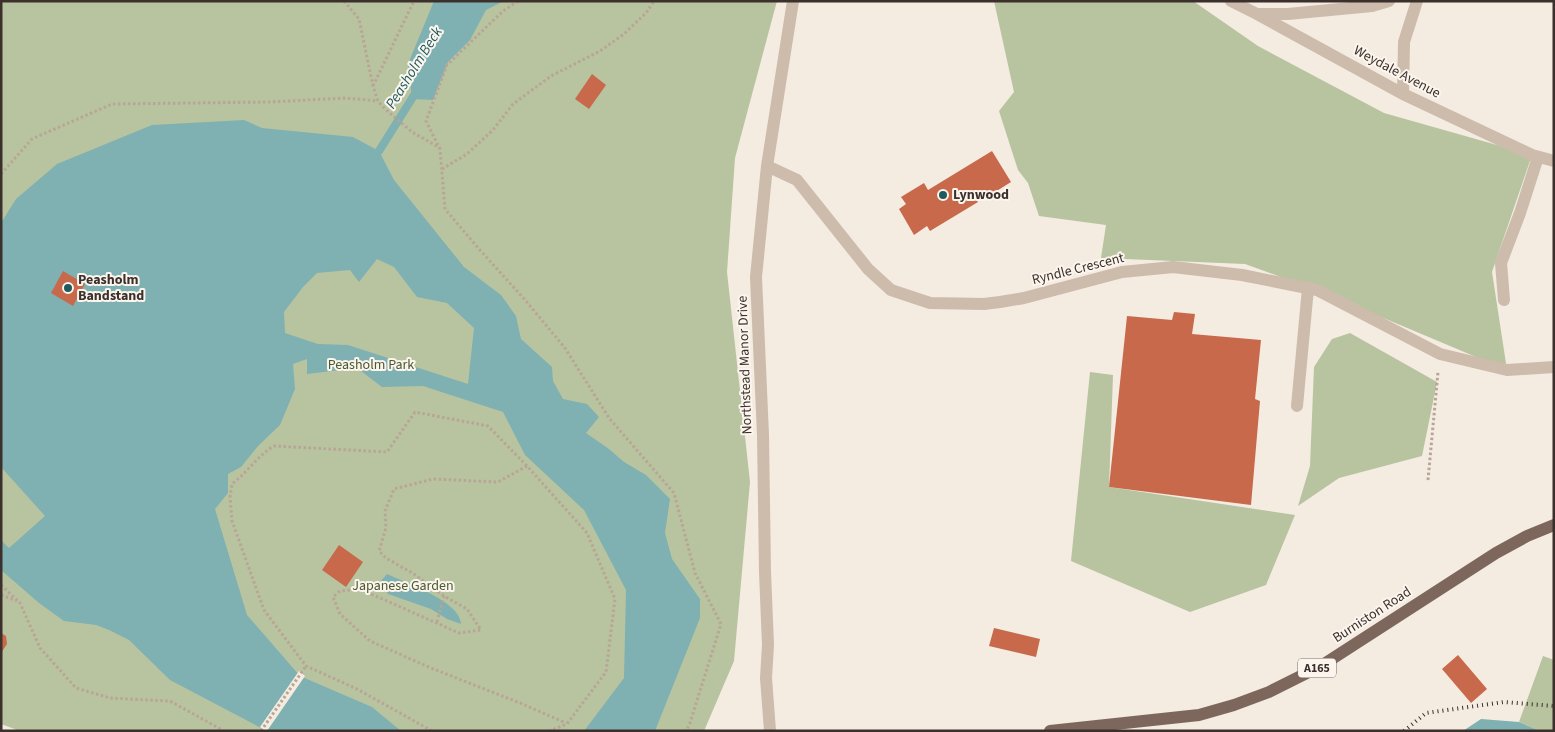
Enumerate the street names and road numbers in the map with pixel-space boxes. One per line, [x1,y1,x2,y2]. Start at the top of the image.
street label: Weydale Avenue [1350,41,1444,103]
street label: Ryndle Crescent [1030,248,1126,290]
street label: Northstead Manor Drive [733,295,757,435]
street label: Burniston Road [1329,582,1415,648]
road number: A165 [1298,658,1336,678]

